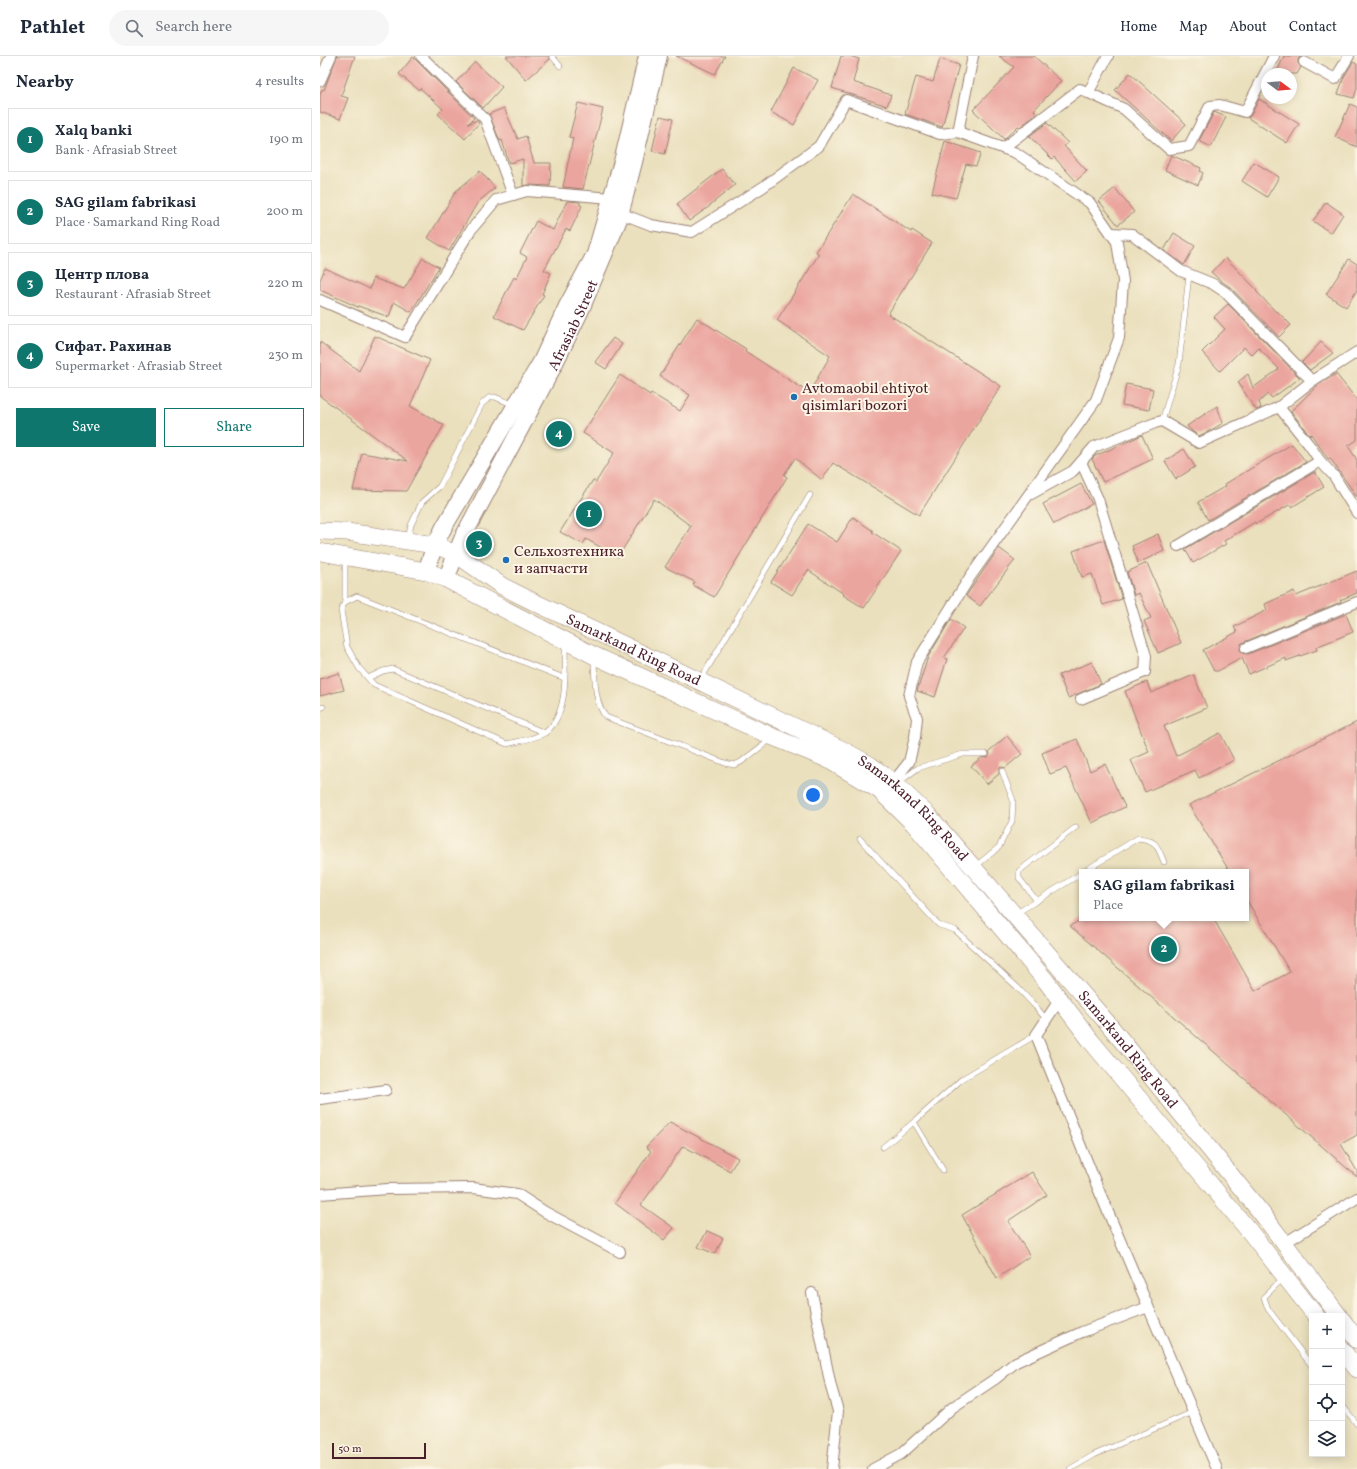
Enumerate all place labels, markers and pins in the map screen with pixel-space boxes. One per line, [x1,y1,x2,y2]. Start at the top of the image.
place label: Avtomaobil ehtiyot qisimlari bozori [802,379,929,417]
marker: Avtomaobil ehtiyot qisimlari bozori [789,392,799,402]
pin: 4 [546,419,572,449]
pin: 1 [576,499,602,529]
pin: 3 [466,529,492,559]
place label: Сельхозтехника и запчасти [514,542,624,580]
marker: Сельхозтехника и запчасти [501,555,511,565]
pin: 2 [1151,934,1177,964]

